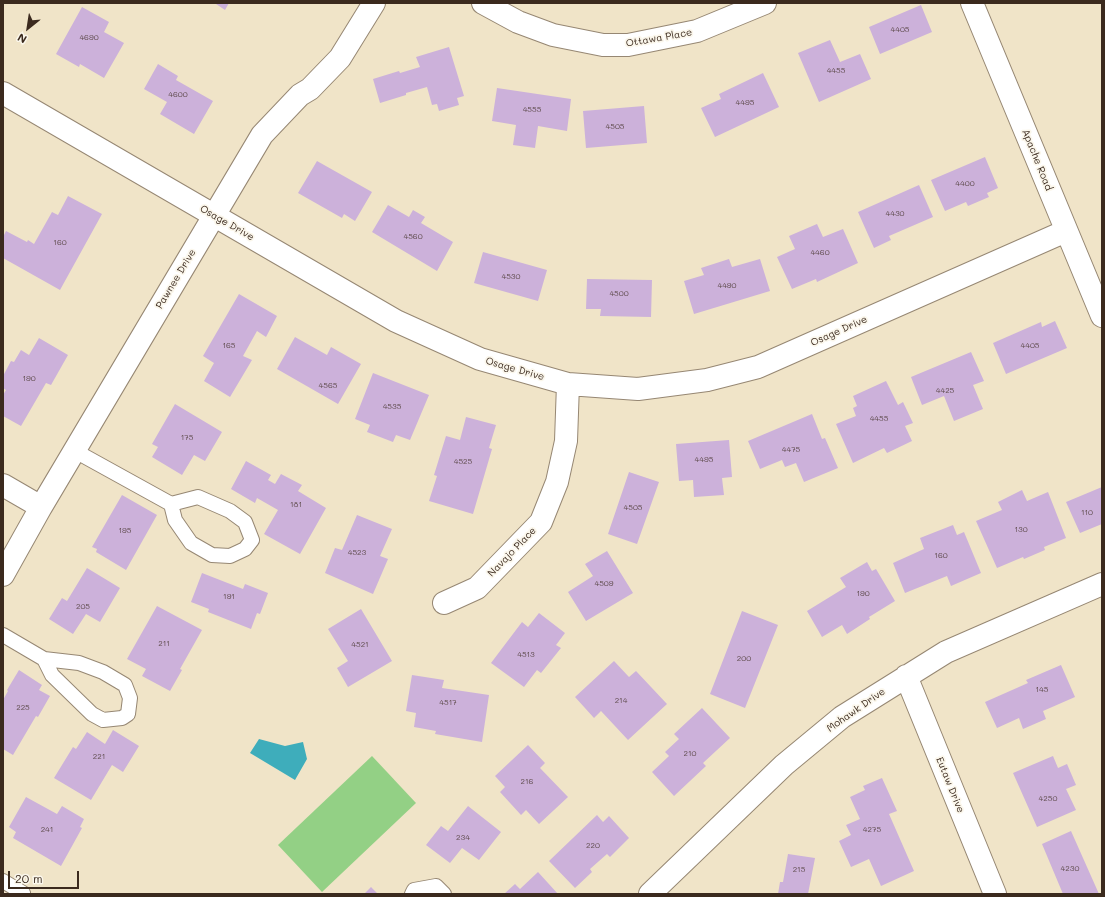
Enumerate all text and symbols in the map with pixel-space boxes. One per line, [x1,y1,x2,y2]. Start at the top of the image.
north arrow [8,8,48,48]
house number: 4405 [891,25,909,35]
street label: Ottawa Place [625,26,693,50]
text: N [14,30,29,47]
house number: 4690 [79,33,99,43]
house number: 4455 [827,66,845,76]
house number: 4600 [168,90,188,100]
house number: 4495 [736,98,754,108]
house number: 4555 [523,105,541,115]
house number: 4505 [606,122,624,132]
street label: Apache Road [1019,128,1055,192]
house number: 4400 [955,179,975,189]
street label: Osage Drive [198,203,256,243]
house number: 4430 [885,209,905,219]
house number: 4560 [403,232,423,242]
house number: 160 [53,238,67,248]
street label: Pawnee Drive [153,247,199,311]
house number: 4460 [810,248,830,258]
house number: 4530 [502,272,520,282]
house number: 4490 [717,281,737,291]
house number: 4500 [609,289,629,299]
street label: Osage Drive [809,313,869,349]
house number: 165 [222,341,236,351]
house number: 4405 [1021,341,1039,351]
street label: Osage Drive [484,355,546,383]
house number: 190 [22,374,36,384]
house number: 4565 [319,381,337,391]
house number: 4425 [936,386,954,396]
house number: 4535 [383,402,401,412]
house number: 4455 [870,414,888,424]
house number: 175 [181,433,193,443]
house number: 4475 [782,445,800,455]
house number: 4495 [695,455,713,465]
house number: 4525 [454,457,472,467]
house number: 181 [290,500,302,510]
house number: 4505 [624,503,642,513]
house number: 110 [1081,508,1093,518]
street label: Navajo Place [485,525,539,579]
house number: 130 [1014,525,1028,535]
house number: 195 [119,526,131,536]
house number: 4523 [348,548,366,558]
house number: 160 [934,551,948,561]
house number: 4509 [594,579,614,589]
house number: 190 [856,589,870,599]
house number: 191 [223,592,235,602]
house number: 205 [76,602,90,612]
house number: 211 [158,639,170,649]
house number: 4521 [351,640,369,650]
house number: 4513 [517,650,535,660]
house number: 200 [737,654,751,664]
street label: Mohawk Drive [825,685,887,735]
house number: 145 [1036,685,1048,695]
house number: 214 [615,696,627,706]
house number: 4517 [439,698,457,708]
house number: 225 [16,703,30,713]
house number: 210 [684,749,696,759]
house number: 221 [93,752,105,762]
street label: Eutaw Drive [933,755,967,815]
house number: 216 [521,777,533,787]
house number: 4250 [1039,794,1057,804]
house number: 241 [41,825,53,835]
house number: 4275 [863,825,881,835]
house number: 234 [456,833,470,843]
house number: 220 [586,841,600,851]
scale bar [10,863,81,889]
house number: 4230 [1061,864,1079,874]
house number: 215 [793,865,805,875]
text: 20 m [15,870,43,886]

